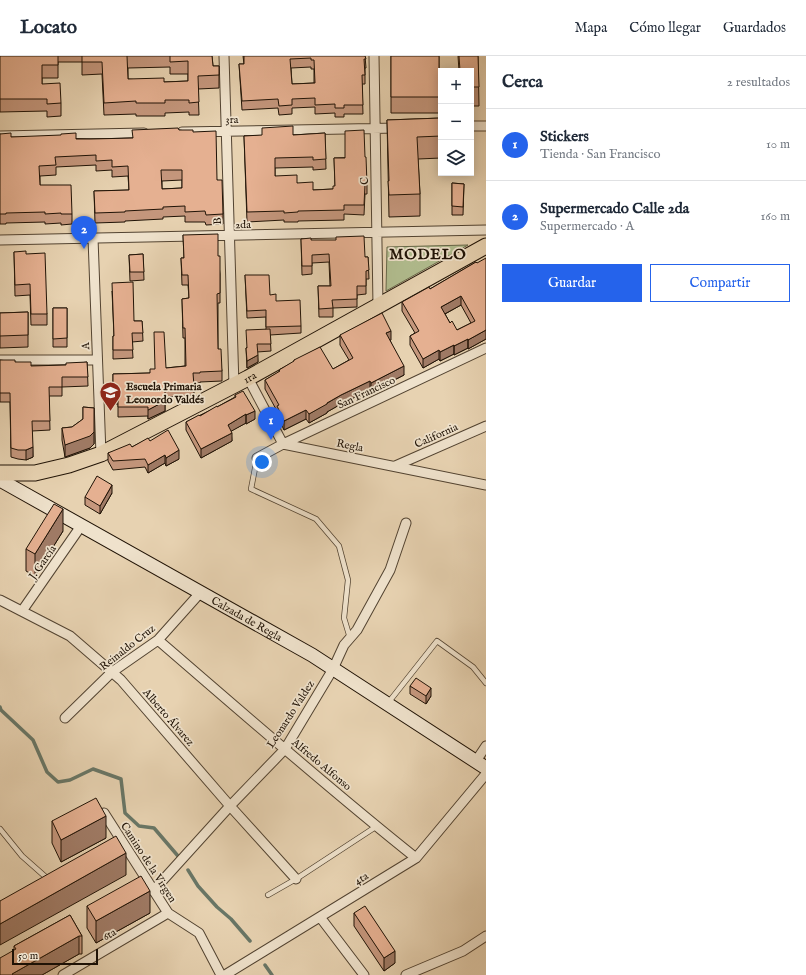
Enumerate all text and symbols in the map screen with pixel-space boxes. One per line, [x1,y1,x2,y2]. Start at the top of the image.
text: Locato [20,16,77,40]
text: Mapa [574,19,607,37]
text: Cómo llegar [629,19,701,37]
text: Guardados [723,19,786,37]
map controls [438,68,474,176]
button: + [438,68,474,104]
text: Cerca [502,72,543,93]
text: 2 resultados [727,74,790,91]
button: − [438,104,474,140]
street label: 3ra [225,113,239,127]
text: Stickers [540,127,589,146]
text: 1 [513,136,517,153]
text: 10 m [766,136,790,153]
button: layers [438,140,474,176]
text: Tienda · San Francisco [540,146,661,163]
street label: C [358,177,372,185]
text: Supermercado Calle 2da [540,199,689,218]
text: 2 [512,208,518,225]
text: 160 m [760,208,790,225]
pin: 2 [71,216,97,249]
street label: B [211,217,225,225]
street label: 2da [235,218,251,232]
text: Supermercado · A [540,218,634,235]
district label: MODELO [389,245,467,264]
button: Guardar [502,264,642,302]
button: Compartir [650,264,790,302]
street label: A [79,341,93,351]
street label: 1ra [241,369,259,387]
street label: San Francisco [335,373,398,412]
school or university icon: Escuela Primaria Leonordo Valdés [97,379,123,412]
place label: Escuela Primaria Leonordo Valdés [125,380,204,407]
pin: 1 [258,407,284,440]
street label: California [413,420,460,452]
street label: Regla [335,437,365,455]
your location [252,452,272,472]
street label: J. García [25,542,60,584]
street label: Calzada de Regla [208,594,284,645]
street label: Reinaldo Cruz [97,622,158,674]
street label: Leonardo Valdez [264,678,318,751]
street label: Alberto Álvarez [139,685,197,749]
street label: Alfredo Alfonso [288,735,354,794]
street label: Camino de la Virgen [117,820,179,905]
street label: 4ta [352,869,371,888]
street label: 6ta [100,925,119,944]
scale bar [12,947,98,966]
text: 50 m [18,949,38,963]

